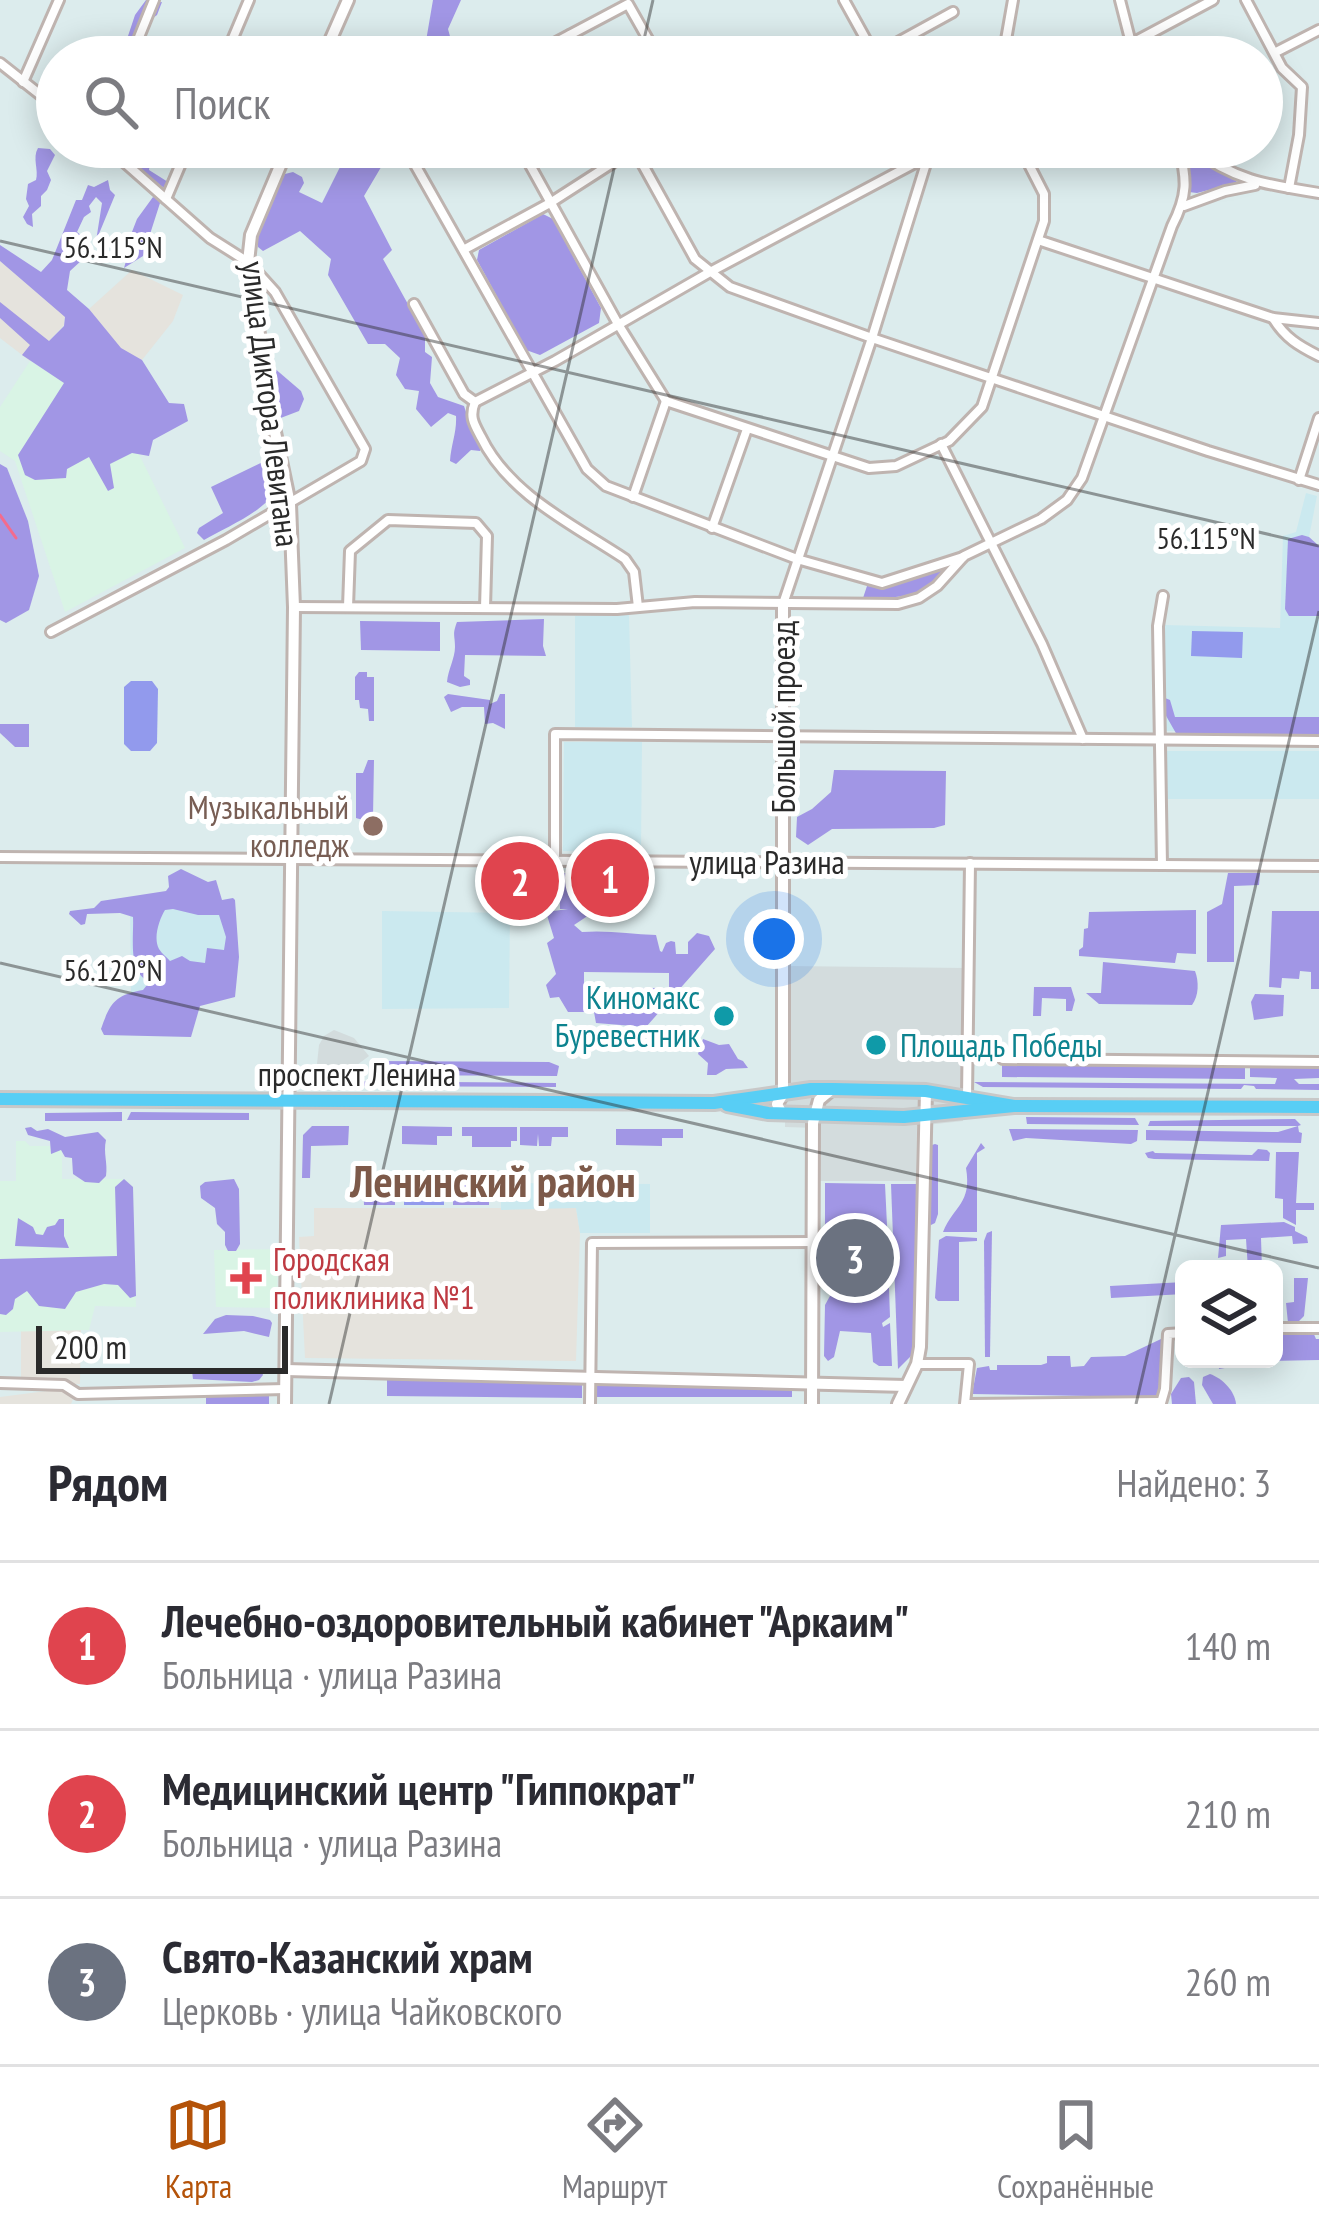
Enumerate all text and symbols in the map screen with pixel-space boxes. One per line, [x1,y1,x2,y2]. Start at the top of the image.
search box [36,36,1283,168]
icon: search [78,69,144,135]
text: Поиск [174,73,270,131]
text: 56.115°N [63,227,163,266]
street label: улица Диктора Левитана [233,259,310,549]
text: 56.115°N [1156,518,1256,557]
street label: Большой проезд [761,621,804,813]
place label: Музыкальный колледж [188,785,349,866]
marker: Музыкальный колледж [360,813,386,839]
pin: 1 [571,833,649,923]
pin: 2 [481,836,559,926]
street label: улица Разина [689,840,845,883]
your location [744,909,804,969]
text: 56.120°N [63,950,163,989]
place label: Киномакс Буревестник [555,975,700,1056]
marker: Киномакс Буревестник [711,1003,737,1029]
place label: Площадь Победы [900,1023,1103,1066]
marker: Площадь Победы [863,1032,889,1058]
street label: проспект Ленина [258,1052,456,1095]
district label: Ленинский район [349,1151,636,1209]
pin: 3 [816,1213,894,1303]
place label: Городская поликлиника №1 [273,1237,475,1318]
map controls [1175,1260,1283,1368]
button: layers [1175,1260,1283,1368]
marker: Городская поликлиника №1 [230,1262,262,1294]
scale bar [36,1320,288,1373]
text: 200 m [54,1325,127,1368]
text: Рядом [48,1449,168,1515]
text: Найдено: 3 [1117,1457,1271,1508]
text: Лечебно-оздоровительный кабинет "Аркаим" [162,1591,909,1649]
text: 1 [78,1620,96,1671]
text: 140 m [1185,1620,1271,1671]
text: Больница · улица Разина [162,1649,502,1700]
text: Медицинский центр "Гиппократ" [162,1759,696,1817]
text: 2 [78,1788,96,1839]
text: 210 m [1185,1788,1271,1839]
text: Больница · улица Разина [162,1817,502,1868]
text: Свято-Казанский храм [162,1927,533,1985]
text: 3 [78,1956,96,2007]
text: 260 m [1185,1956,1271,2007]
text: Церковь · улица Чайковского [162,1985,562,2036]
tab: Карта [165,2092,232,2207]
tab: Маршрут [562,2092,667,2207]
tab: Сохранённые [997,2092,1154,2207]

